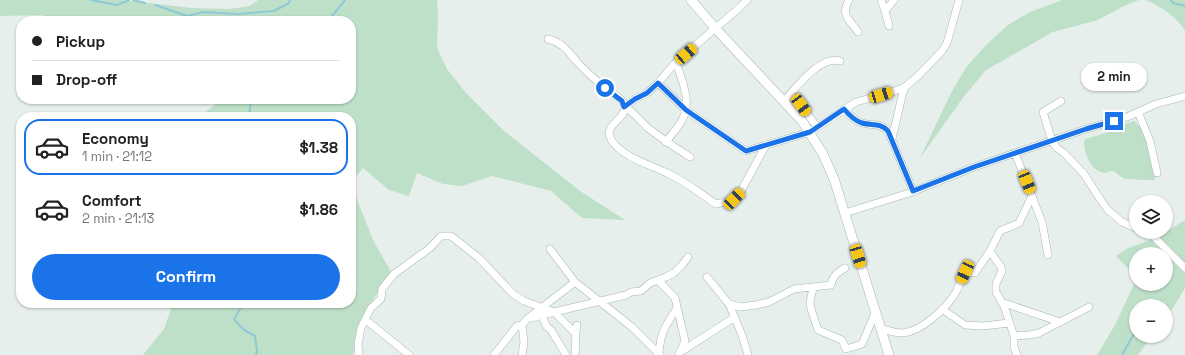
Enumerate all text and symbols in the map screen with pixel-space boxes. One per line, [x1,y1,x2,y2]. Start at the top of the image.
text: Pickup [56,32,105,51]
car [673,42,699,66]
callout: 2 min [1081,63,1147,91]
text: 2 min [1097,68,1131,85]
text: Drop-off [56,70,117,89]
route start [596,79,614,97]
car [868,86,894,104]
car [789,92,813,118]
route end [1105,112,1123,130]
icon: car [34,129,70,165]
text: Economy [82,129,149,148]
text: $1.38 [300,138,338,157]
text: 1 min · 21:12 [82,148,152,165]
car [1017,169,1037,195]
car [721,186,747,212]
icon: car [34,191,70,227]
text: Comfort [82,191,142,210]
map controls [1129,195,1173,343]
button: layers [1129,195,1173,239]
text: $1.86 [299,200,338,219]
text: 2 min · 21:13 [82,210,154,227]
car [849,243,867,269]
button: + [1129,247,1173,291]
button: Confirm [32,254,340,300]
car [954,259,976,285]
button: − [1129,299,1173,343]

